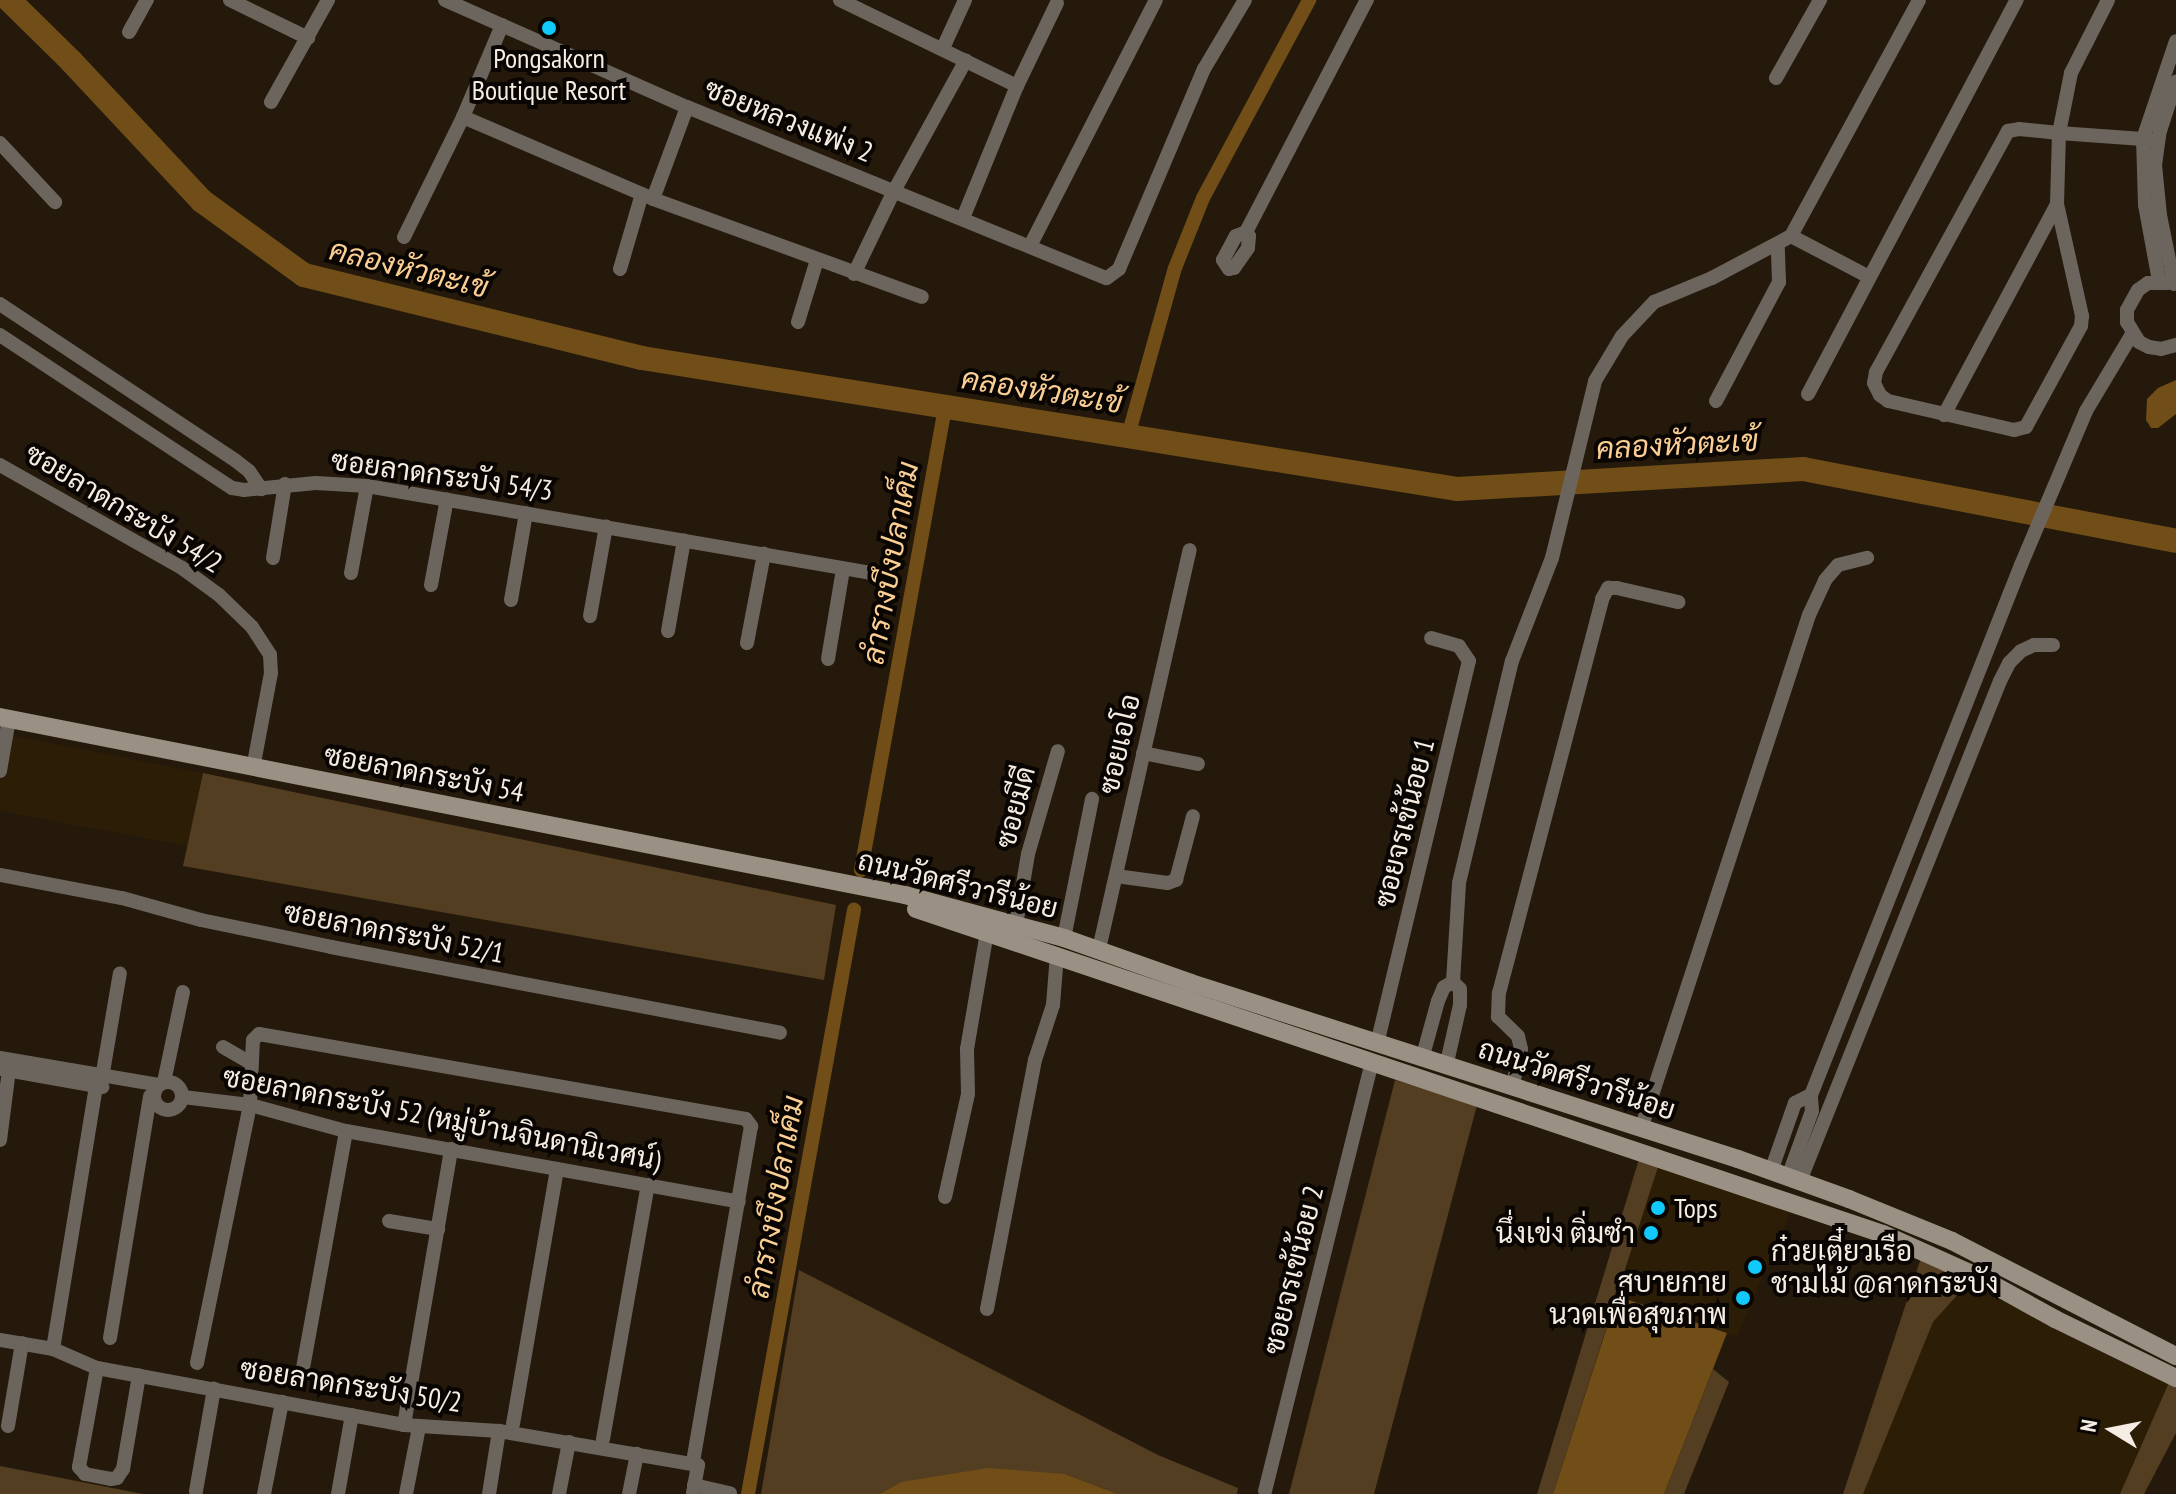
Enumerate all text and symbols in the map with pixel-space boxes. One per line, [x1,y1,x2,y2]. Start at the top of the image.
marker: Pongsakorn Boutique Resort [540,19,558,37]
place label: Pongsakorn Boutique Resort [472,41,626,107]
street label: ซอยหลวงแพ่ง 2 [700,71,878,169]
water label: คลองหัวตะเข้ [326,231,492,305]
water label: คลองหัวตะเข้ [959,360,1125,420]
water label: คลองหัวตะเข้ [1595,422,1759,466]
street label: ซอยลาดกระบัง 54/2 [20,436,228,580]
street label: ซอยลาดกระบัง 54/3 [329,443,555,507]
water label: ลำรางบึงปลาเค็ม [854,459,926,667]
street label: ซอยเอโอ [1091,691,1147,797]
street label: ซอยจรเข้น้อย 1 [1367,735,1441,911]
street label: ซอยลาดกระบัง 54 [321,737,527,809]
street label: ซอยมีดี [988,762,1042,852]
street label: ถนนวัดศรีวารีน้อย [854,843,1062,925]
street label: ซอยลาดกระบัง 52/1 [281,894,507,970]
street label: ถนนวัดศรีวารีน้อย [1474,1031,1680,1127]
street label: ซอยลาดกระบัง 52 (หมู่บ้านจินดานิเวศน์) [220,1059,664,1177]
water label: ลำรางบึงปลาเค็ม [739,1093,811,1301]
street label: ซอยจรเข้น้อย 2 [1256,1182,1330,1358]
place label: Tops [1674,1191,1717,1225]
marker: Tops [1649,1199,1667,1217]
place label: นึ่งเข่ง ติ่มซำ [1495,1216,1635,1250]
marker: นึ่งเข่ง ติ่มซำ [1642,1224,1660,1242]
place label: ก๋วยเตี๋ยวเรือ ชามไม้ @ลาดกระบัง [1771,1234,1999,1300]
marker: ก๋วยเตี๋ยวเรือ ชามไม้ @ลาดกระบัง [1746,1258,1764,1276]
place label: สบายกาย นวดเพื่อสุขภาพ [1549,1265,1727,1331]
marker: สบายกาย นวดเพื่อสุขภาพ [1734,1289,1752,1307]
street label: ซอยลาดกระบัง 50/2 [238,1351,464,1419]
north arrow [2072,1390,2152,1470]
text: N [2074,1418,2103,1434]

